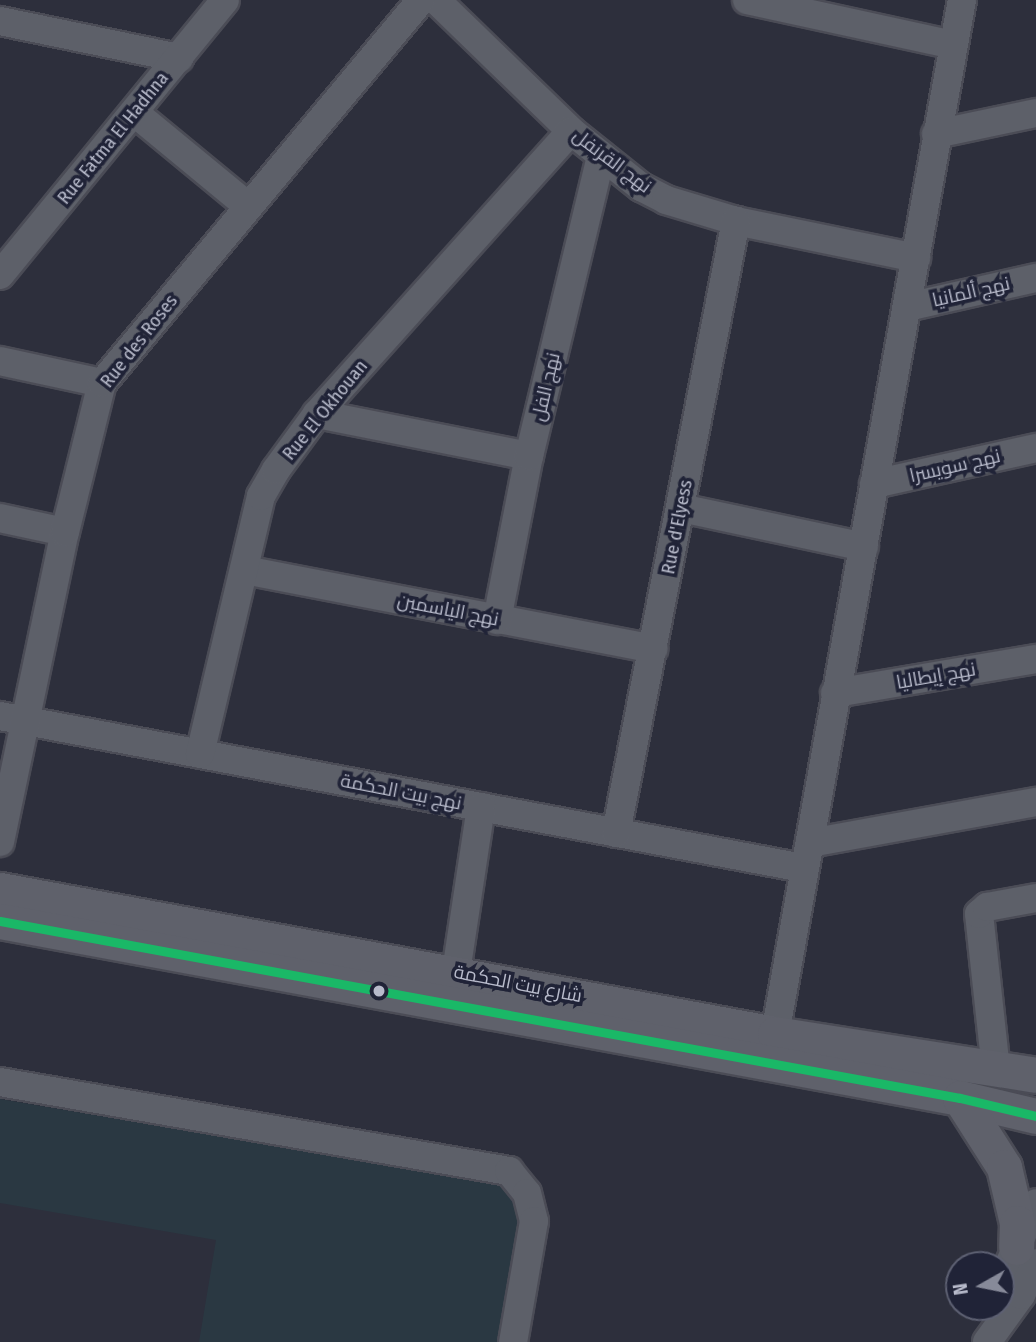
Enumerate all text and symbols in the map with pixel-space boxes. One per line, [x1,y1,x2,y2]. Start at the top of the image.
street label: Rue Fatma El Hadhna [53,67,173,209]
street label: نهج القرنفل [568,124,656,198]
street label: نهج ألمانيا [930,272,1012,312]
street label: Rue des Roses [96,290,182,392]
street label: نهج الفل [527,350,565,424]
street label: Rue El Okhouan [278,355,372,465]
street label: نهج سويسرا [907,444,1003,488]
street label: Rue d'Elyess [657,478,697,576]
street label: نهج الياسمين [395,589,501,631]
street label: نهج إيطاليا [894,658,978,694]
street label: نهج بيت الحكمة [339,769,463,815]
street label: شارع بيت الحكمة [452,960,584,1008]
unlabelled marker [372,984,386,998]
north arrow [945,1251,1015,1321]
text: N [948,1282,973,1296]

